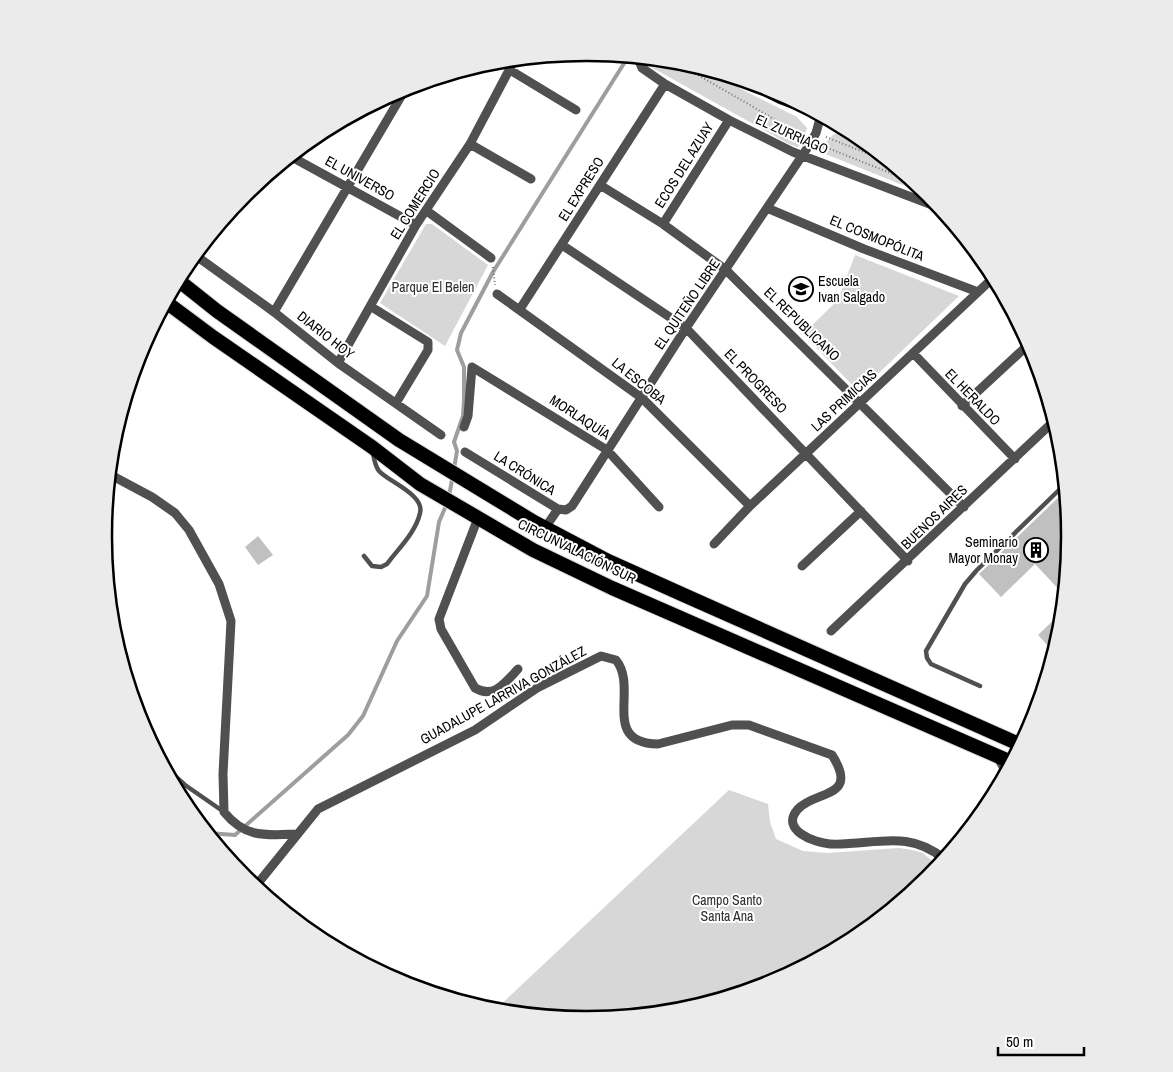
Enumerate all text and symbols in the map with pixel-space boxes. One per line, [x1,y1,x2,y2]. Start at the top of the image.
street label: EL ZURRIAGO [753,110,831,158]
street label: ECOS DEL AZUAY [650,119,718,211]
street label: EL UNIVERSO [322,152,398,205]
street label: EL EXPRESO [554,154,608,224]
street label: EL COMERCIO [386,165,444,243]
street label: EL COSMOPÓLITA [827,211,927,265]
street label: EL QUITEÑO LIBRE [650,255,724,353]
place label: Escuela Ivan Salgado [818,272,885,306]
school or university icon: Escuela Ivan Salgado [788,276,814,302]
park label: Parque El Belen [392,278,474,296]
street label: EL REPUBLICANO [760,283,844,365]
street label: DIARIO HOY [294,307,358,363]
street label: EL PROGRESO [721,345,791,417]
street label: LA ESCOBA [608,354,670,408]
street label: LAS PRIMICIAS [807,365,881,435]
street label: EL HERALDO [941,365,1005,429]
street label: MORLAQUÍA [546,391,614,443]
street label: LA CRÓNICA [491,447,560,499]
street label: BUENOS AIRES [897,481,971,553]
street label: CIRCUNVALACIÓN SUR [515,515,639,587]
place label: Seminario Mayor Monay [948,533,1018,567]
building icon: Seminario Mayor Monay [1023,537,1049,563]
street label: GUADALUPE LARRIVA GONZÁLEZ [417,642,589,748]
park label: Campo Santo Santa Ana [692,891,762,925]
scale bar [998,1024,1084,1056]
text: 50 m [1006,1031,1033,1052]

